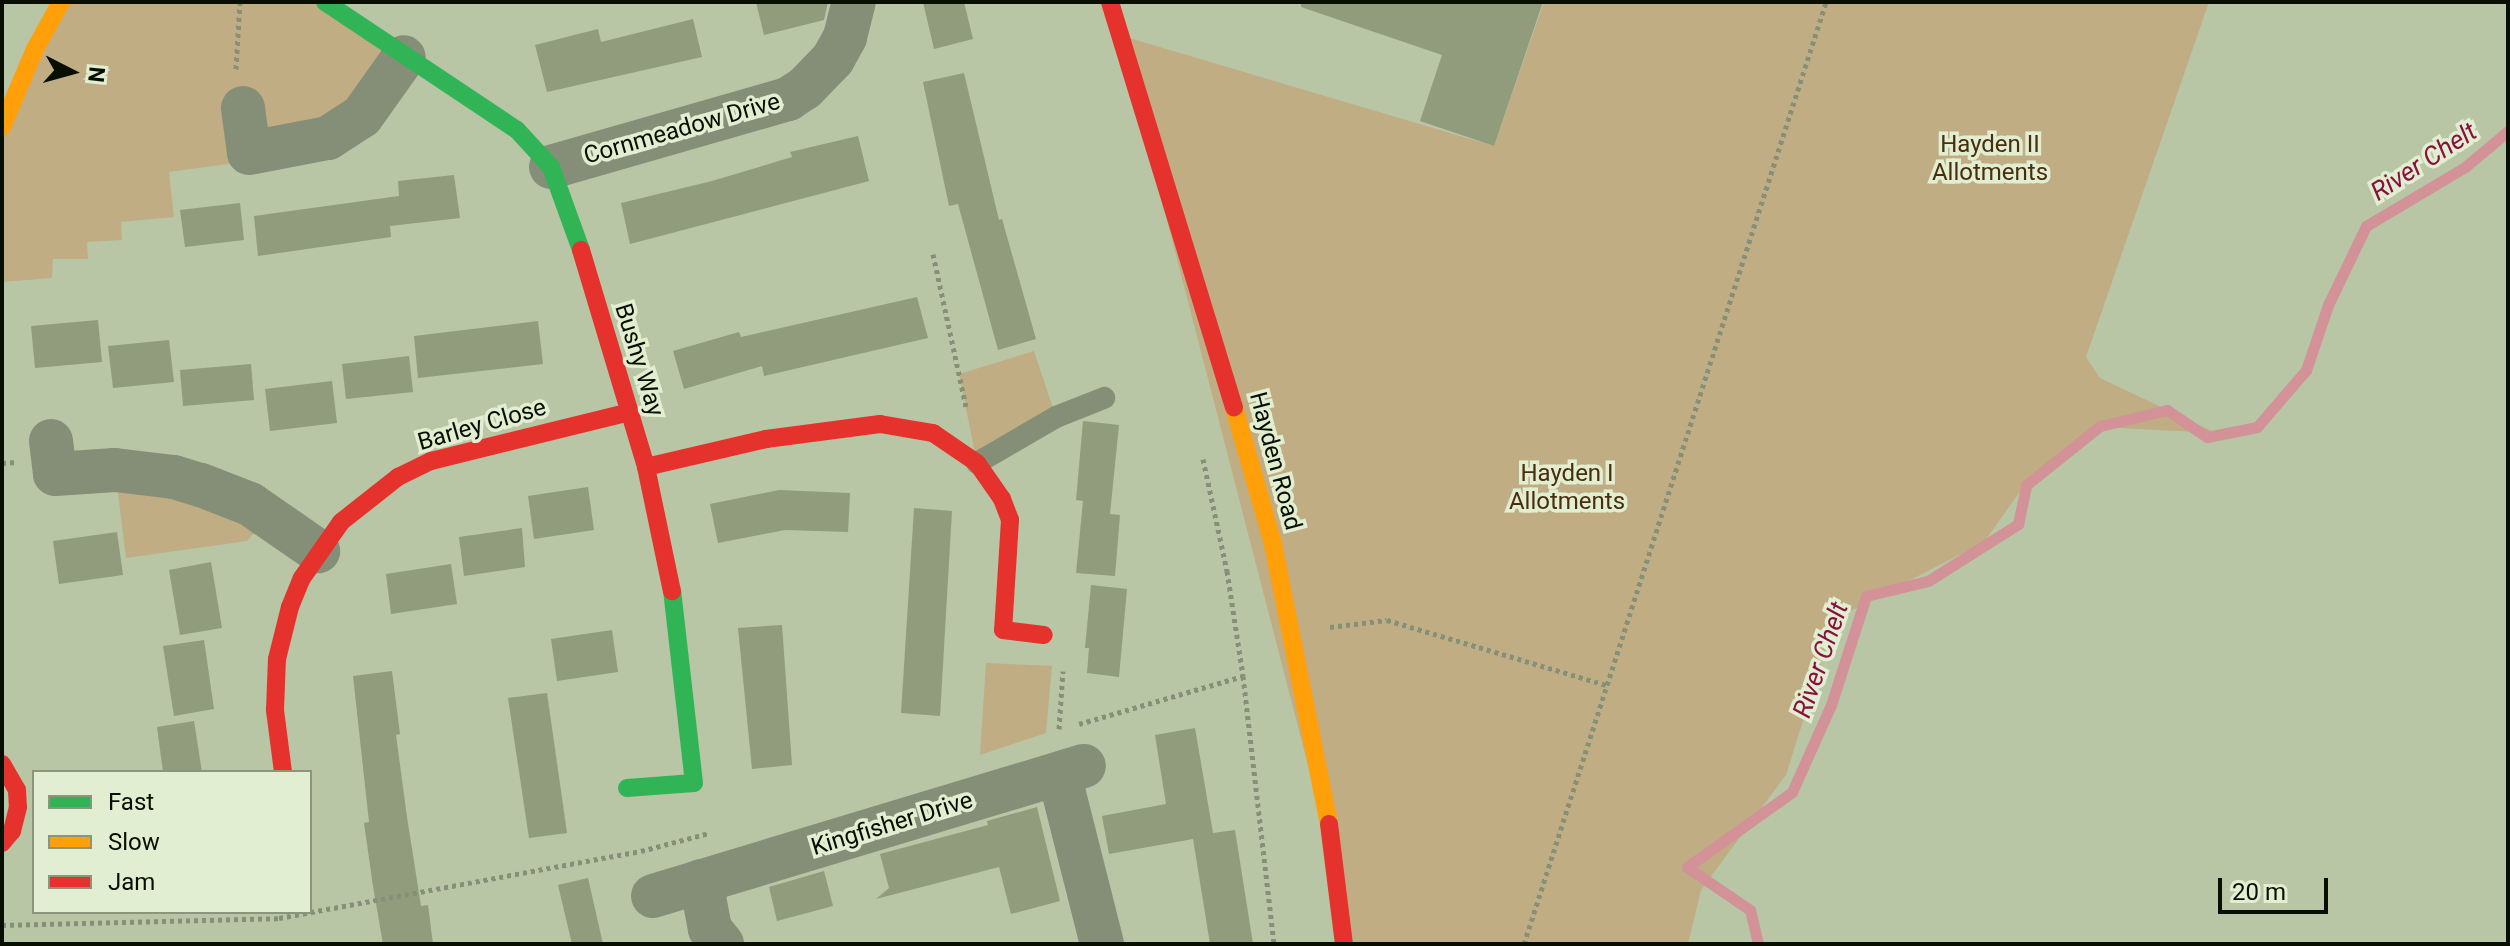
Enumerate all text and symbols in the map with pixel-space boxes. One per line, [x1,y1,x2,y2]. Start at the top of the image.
north arrow [32,32,112,112]
text: N [83,66,110,84]
street label: Cornmeadow Drive [581,87,783,171]
water label: River Chelt [2365,116,2483,208]
park label: Hayden II Allotments [1932,131,2048,187]
street label: Bushy Way [608,300,670,420]
street label: Hayden Road [1243,389,1307,533]
street label: Barley Close [415,393,549,457]
park label: Hayden I Allotments [1509,460,1625,516]
water label: River Chelt [1787,598,1855,722]
legend [32,770,312,914]
street label: Kingfisher Drive [808,786,976,862]
text: Fast [108,788,154,816]
text: Slow [108,828,160,856]
scale bar [2222,862,2332,912]
text: Jam [108,868,155,896]
text: 20 m [2232,878,2286,906]

